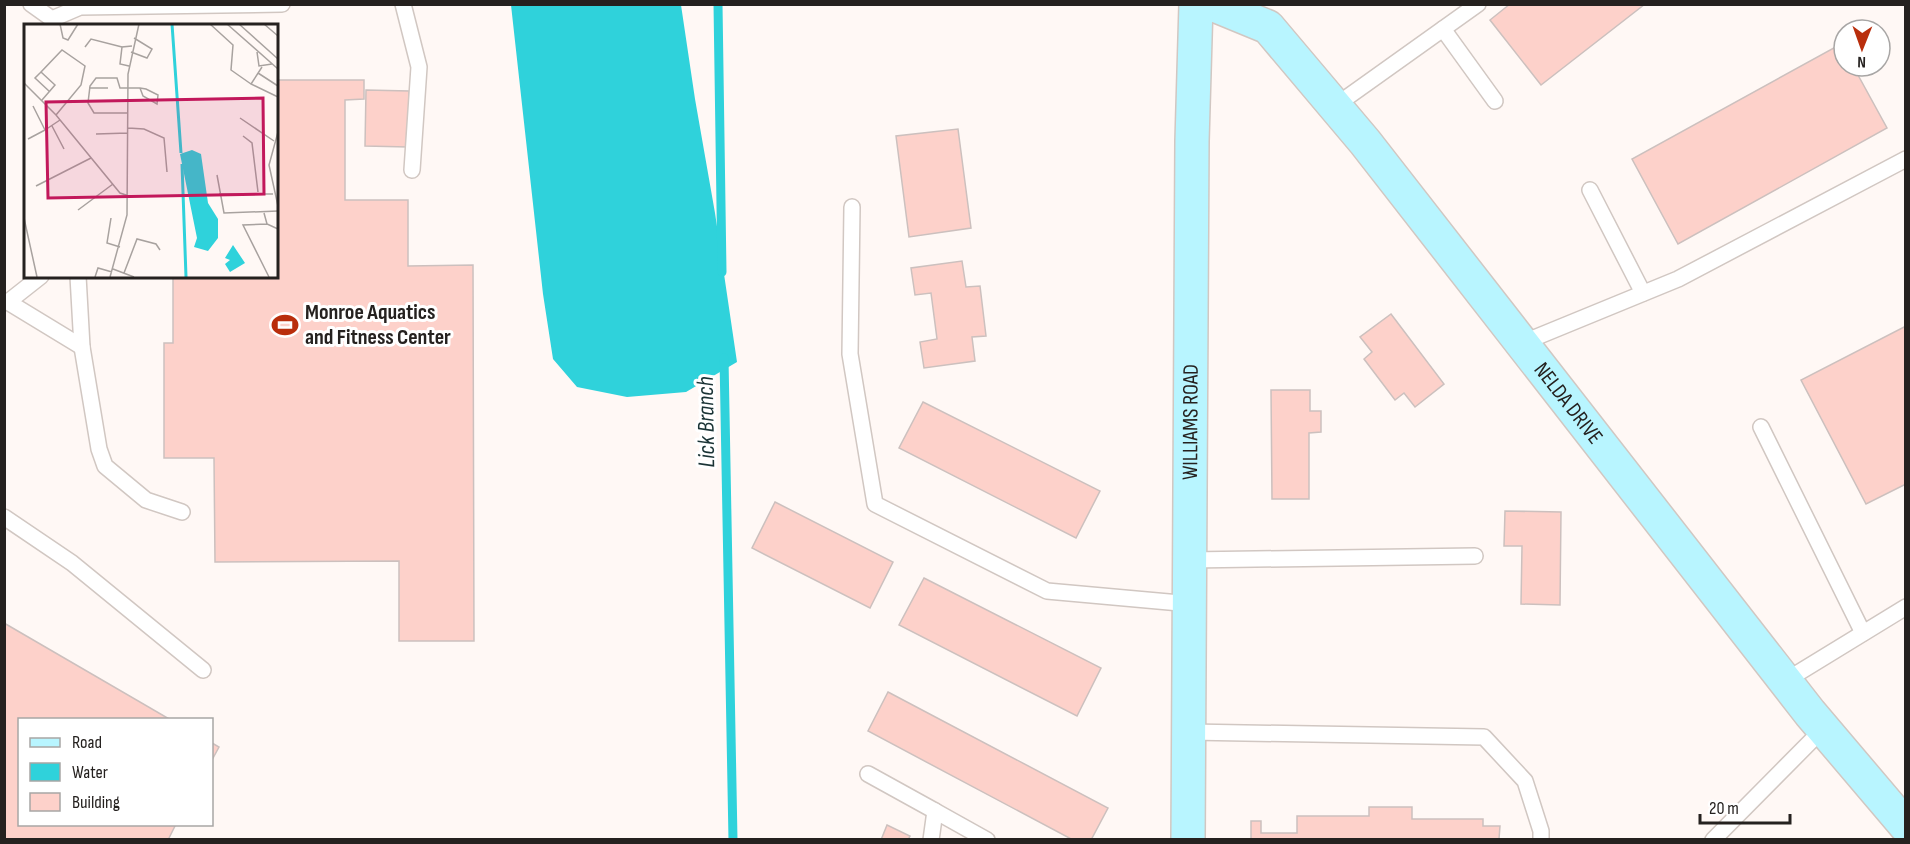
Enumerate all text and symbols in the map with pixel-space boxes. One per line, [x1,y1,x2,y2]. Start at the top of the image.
north arrow [1832,18,1892,78]
inset map [24,24,278,278]
text: N [1857,52,1866,71]
place label: Monroe Aquatics and Fitness Center [305,299,451,351]
sports icon: Monroe Aquatics and Fitness Center [270,310,300,340]
street label: NELDA DRIVE [1528,357,1609,449]
street label: WILLIAMS ROAD [1177,364,1204,480]
water label: Lick Branch [691,376,721,468]
legend [18,718,213,826]
text: Road [72,732,102,753]
text: Water [72,762,108,783]
scale bar [1700,787,1790,825]
text: Building [72,792,120,813]
text: 20 m [1709,798,1739,819]

